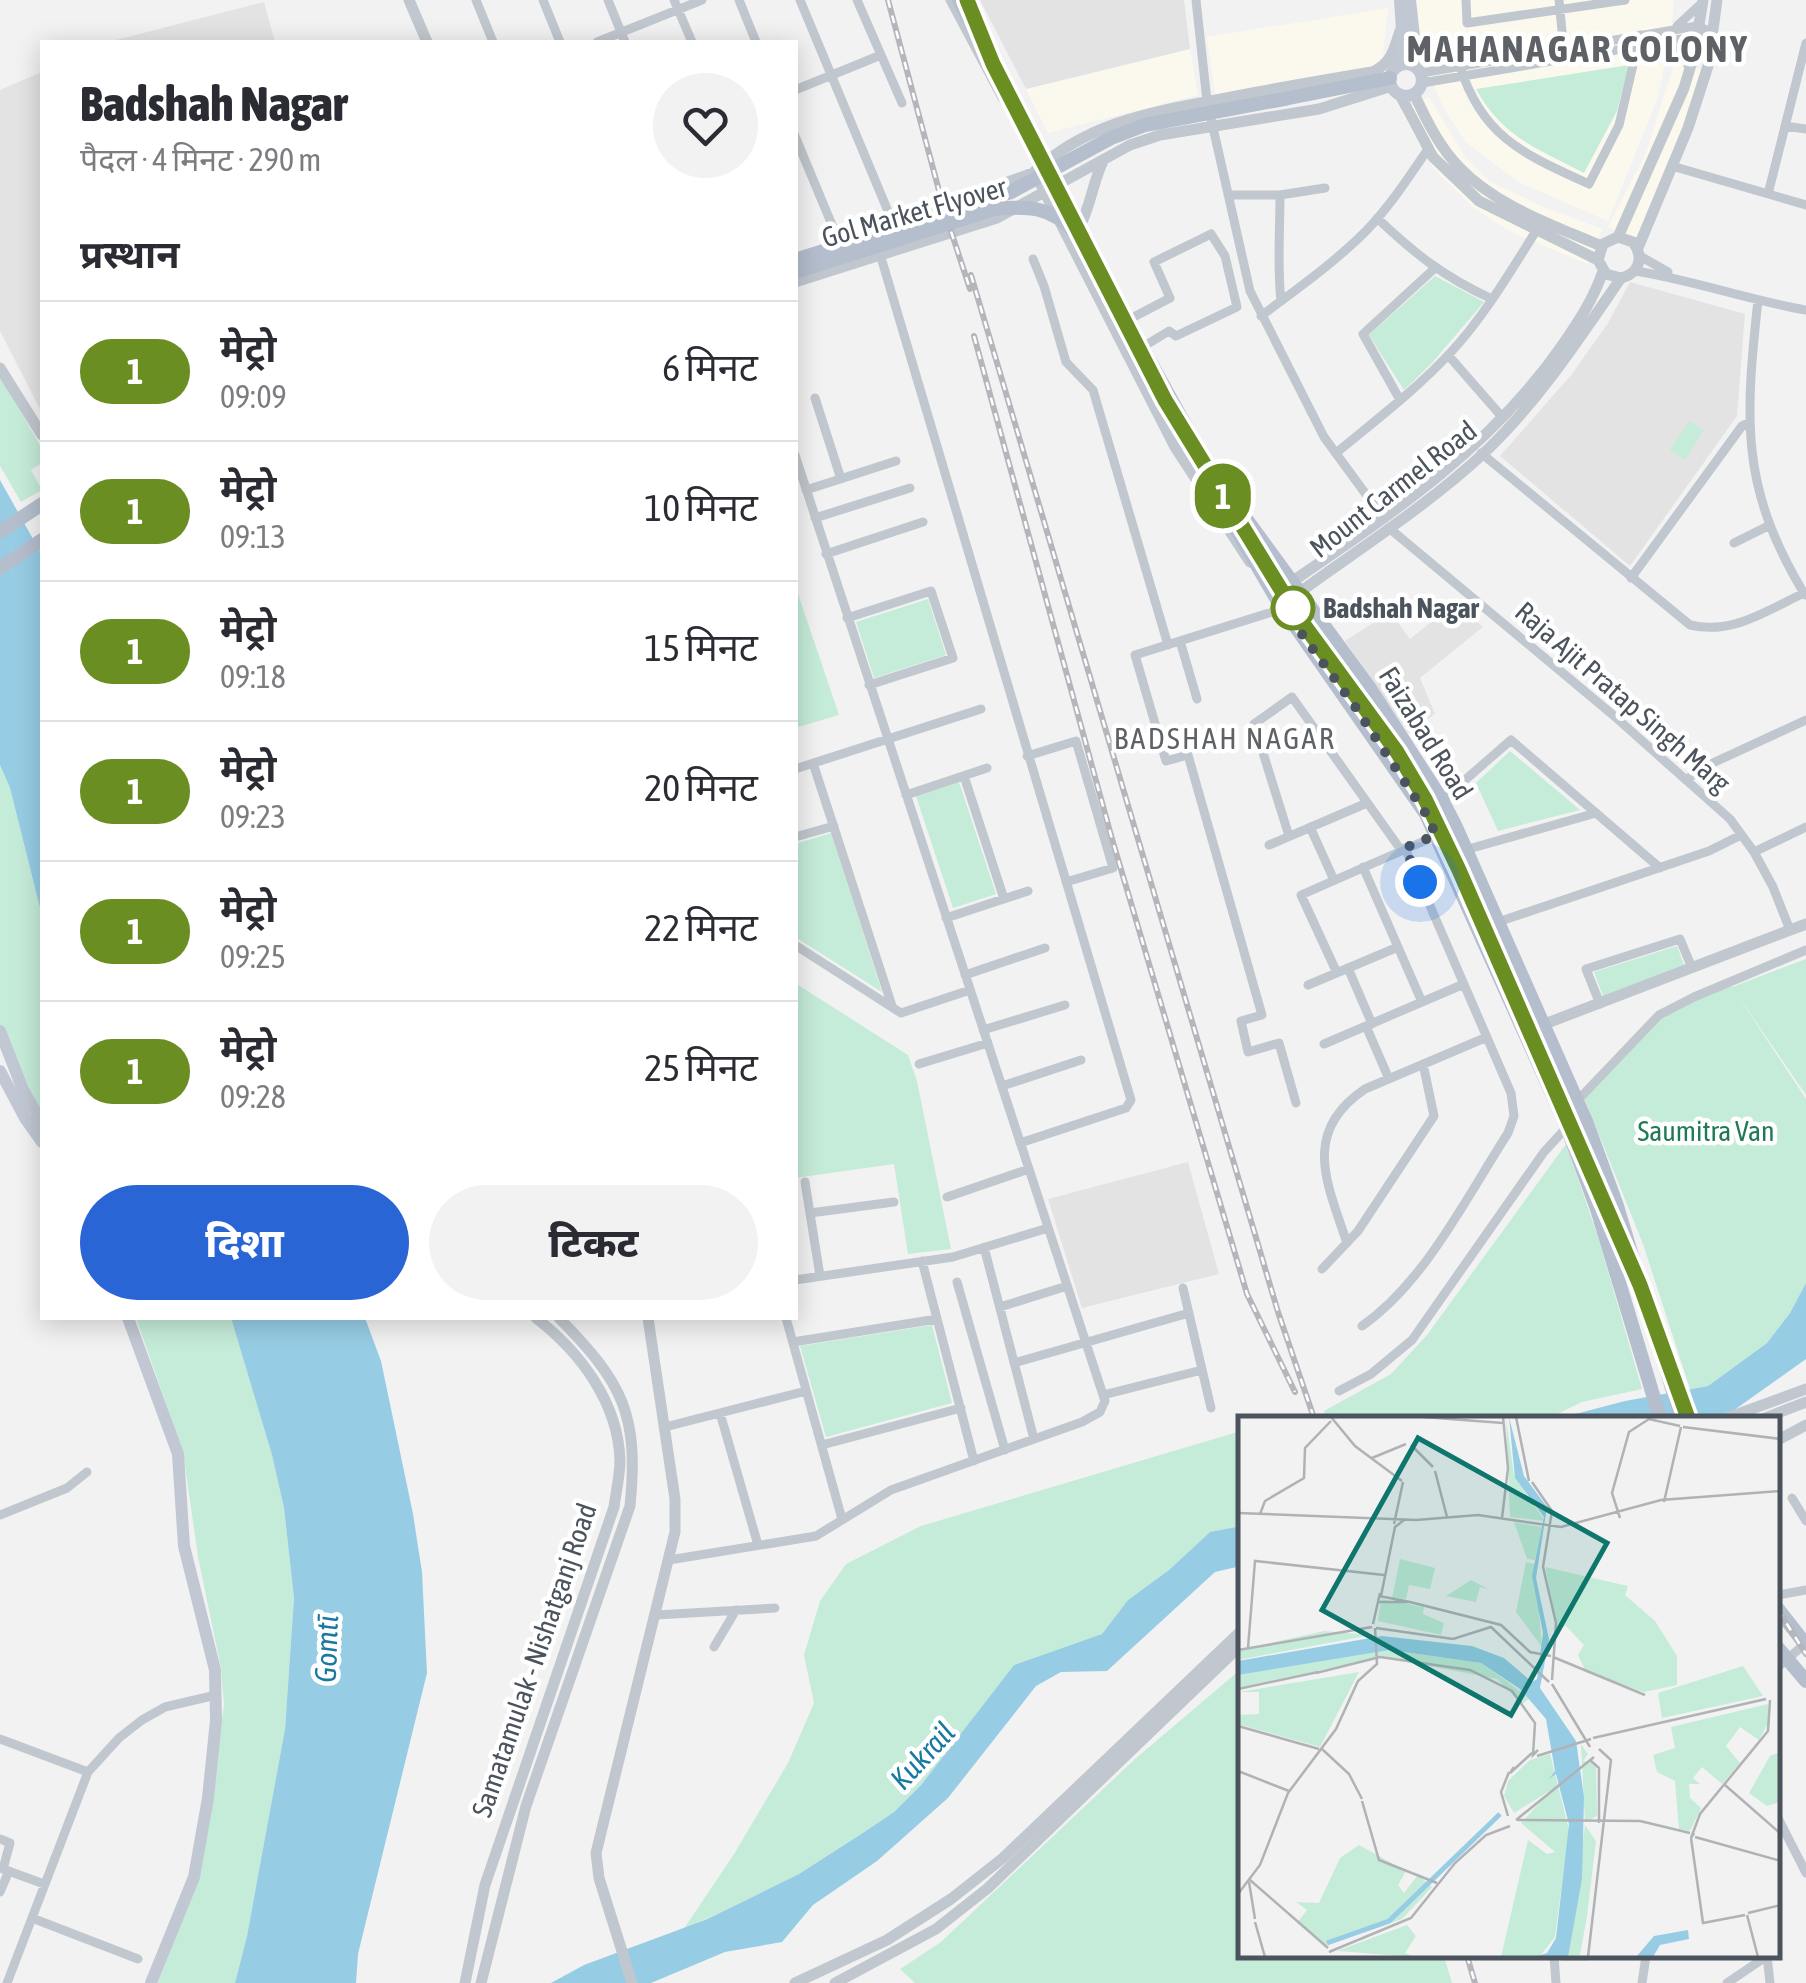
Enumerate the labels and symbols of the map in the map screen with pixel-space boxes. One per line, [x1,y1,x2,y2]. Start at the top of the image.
district label: MAHANAGAR COLONY [1407,27,1749,70]
street label: Gol Market Flyover [818,170,1011,254]
street label: Mount Carmel Road [1303,414,1483,564]
line badge: 1 [1190,464,1256,528]
marker: Badshah Nagar [1272,587,1314,629]
place label: Badshah Nagar [1323,592,1480,624]
street label: Raja Ajit Pratap Singh Marg [1509,595,1737,799]
street label: Faizabad Road [1373,661,1479,805]
district label: BADSHAH NAGAR [1114,721,1336,755]
your location [1395,857,1445,907]
park label: Saumitra Van [1637,1115,1775,1147]
inset map [1238,1416,1781,1958]
street label: Samatamulak - Nishatganj Road [465,1499,603,1821]
water label: Gomtī [308,1613,344,1683]
water label: Kukrail [883,1715,962,1796]

